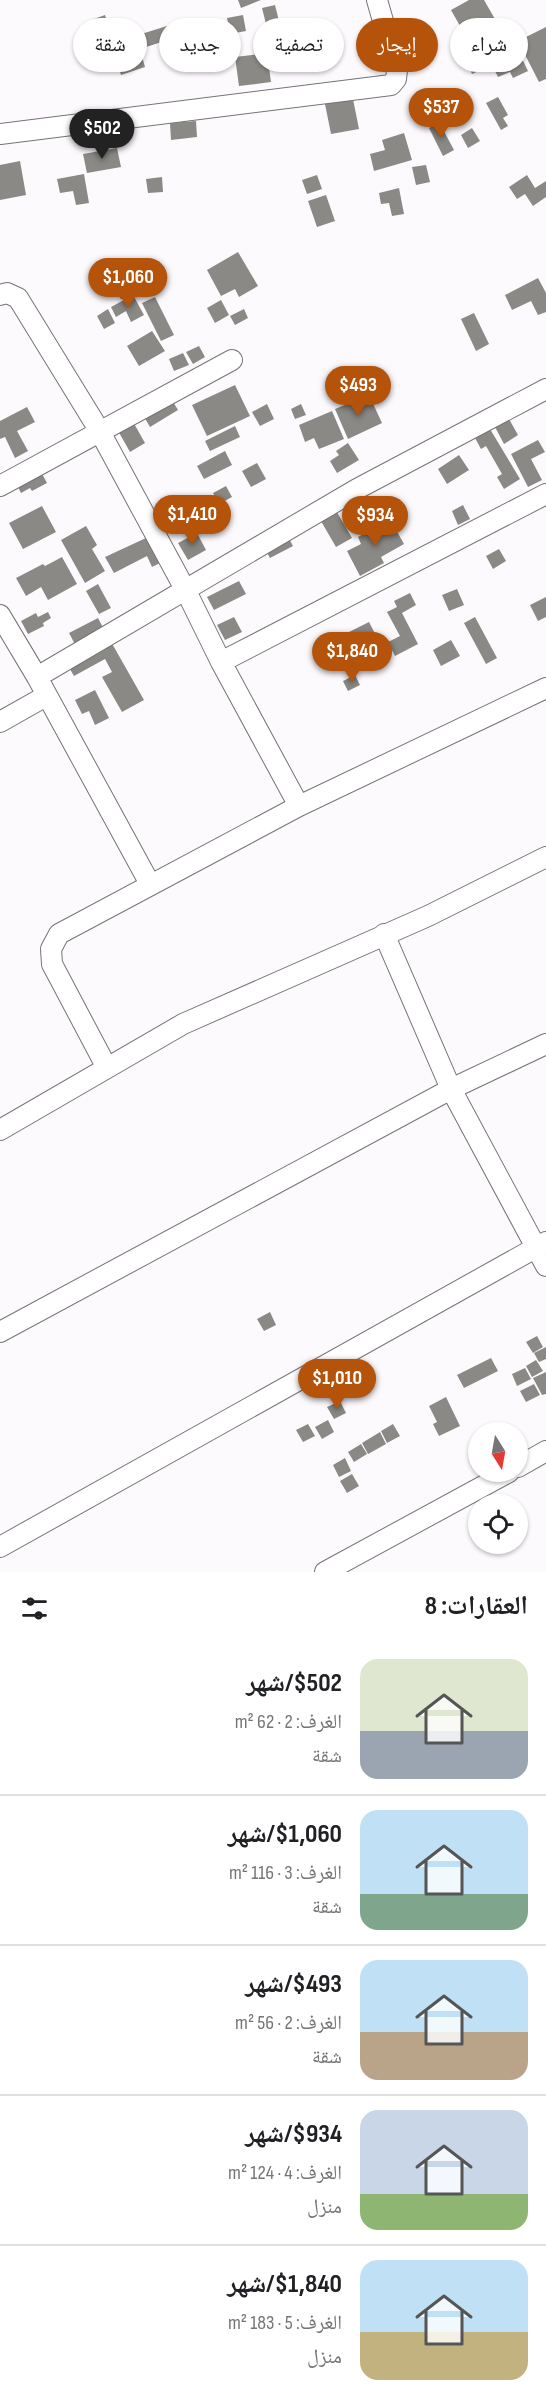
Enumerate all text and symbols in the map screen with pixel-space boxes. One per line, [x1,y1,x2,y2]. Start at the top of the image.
chip: شقة [73,18,147,72]
chip: جديد [159,18,241,72]
chip: تصفية [253,18,344,72]
chip: إيجار [356,18,438,72]
chip: شراء [450,18,528,72]
pin: $537 [405,88,477,139]
text: $537 [423,95,459,119]
pin: $502 [66,109,138,160]
text: $502 [83,116,121,140]
pin: $1,060 [79,258,177,309]
text: $1,060 [102,265,154,289]
pin: $493 [322,366,394,417]
text: $493 [339,373,377,397]
pin: $1,410 [143,495,241,546]
pin: $934 [339,496,411,547]
text: $1,410 [167,502,217,526]
text: $934 [356,503,394,527]
pin: $1,840 [303,632,401,683]
text: $1,840 [326,639,378,663]
pin: $1,010 [288,1359,386,1410]
text: $1,010 [312,1366,362,1390]
north arrow [468,1422,528,1482]
map controls [468,1422,528,1554]
button: locate [468,1494,528,1554]
text: العقارات: 8 [425,1591,528,1622]
icon: filters [18,1592,51,1625]
text: $502/شهر [246,1668,342,1699]
icon: home [408,1683,480,1755]
text: الغرف: 2 · 62 m² [235,1710,342,1734]
text: شقة [312,1744,342,1768]
text: $1,060/شهر [228,1819,342,1850]
icon: home [408,1834,480,1906]
text: الغرف: 3 · 116 m² [229,1861,342,1885]
text: شقة [312,1895,342,1919]
text: $493/شهر [245,1969,342,2000]
icon: home [408,1984,480,2056]
text: الغرف: 2 · 56 m² [235,2011,342,2035]
text: شقة [312,2045,342,2069]
text: $934/شهر [245,2119,342,2150]
icon: home [408,2134,480,2206]
text: الغرف: 4 · 124 m² [228,2161,342,2185]
text: منزل [307,2195,342,2219]
text: $1,840/شهر [227,2269,342,2300]
icon: home [408,2284,480,2356]
text: الغرف: 5 · 183 m² [228,2311,342,2335]
text: منزل [307,2345,342,2369]

